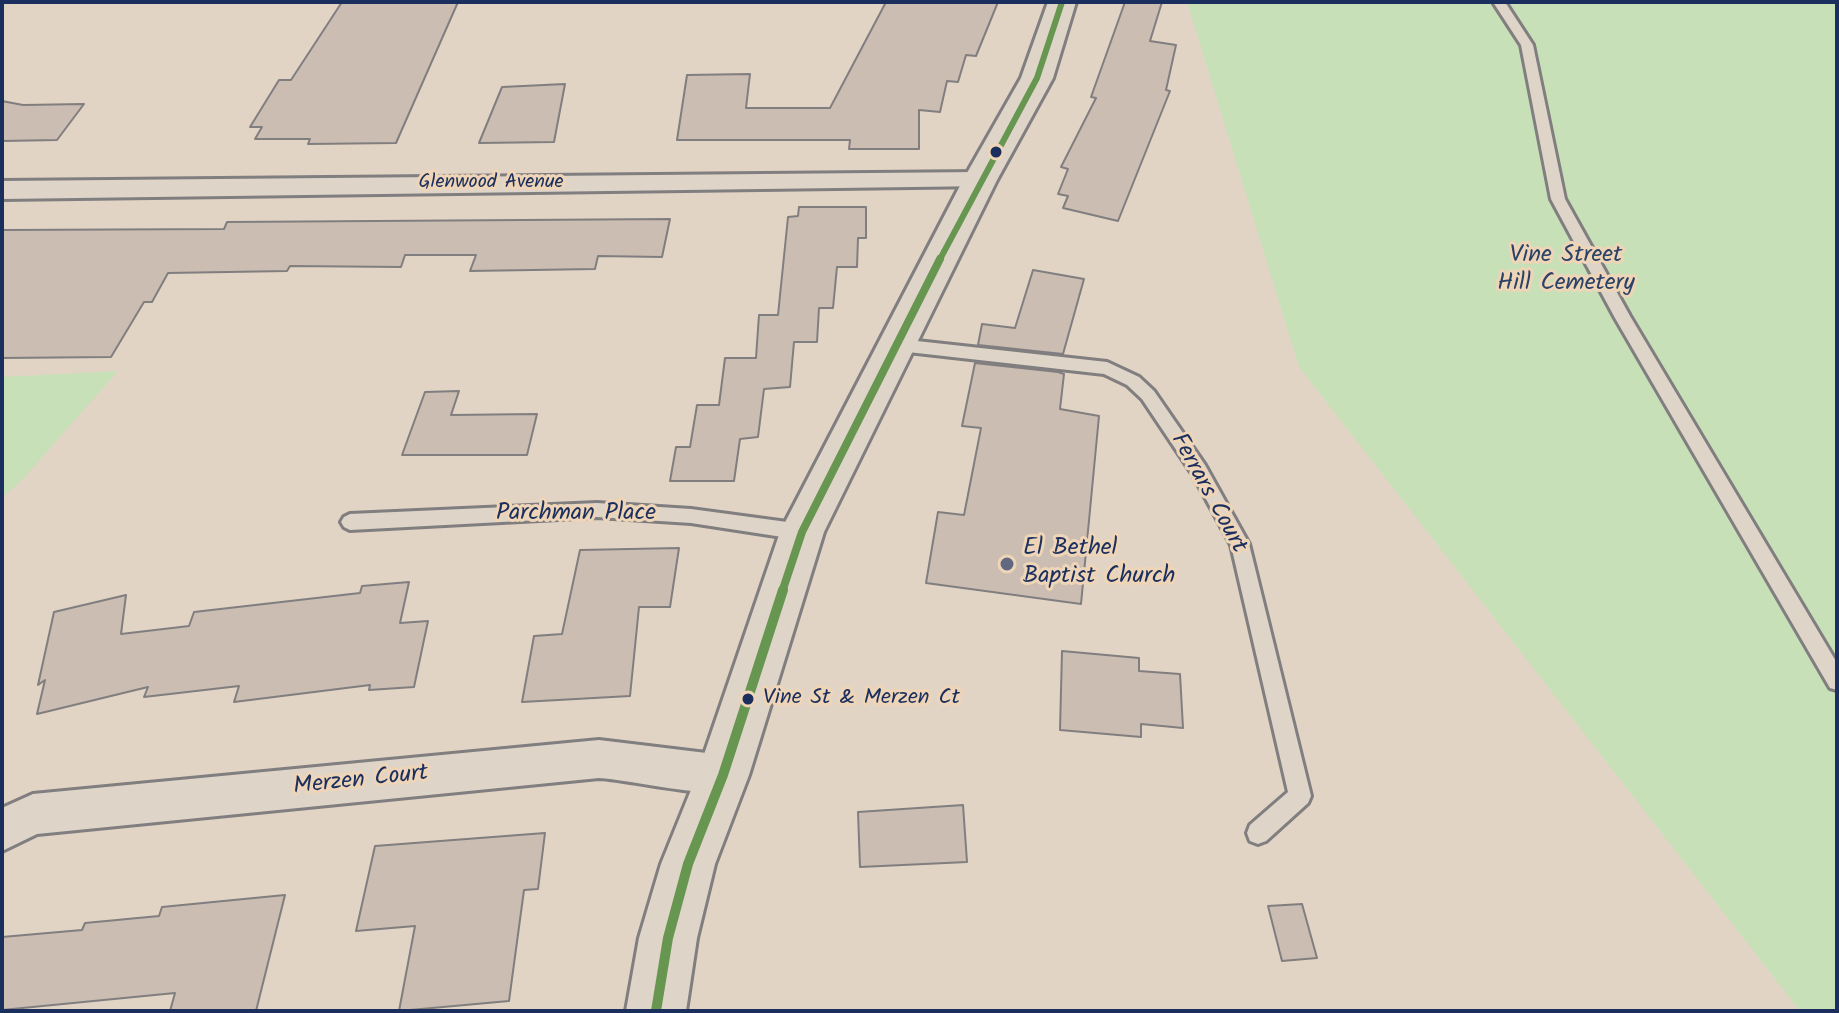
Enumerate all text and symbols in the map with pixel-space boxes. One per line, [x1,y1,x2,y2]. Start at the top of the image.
unlabelled marker [988,144,1004,160]
street label: Glenwood Avenue [418,172,564,196]
park label: Vine Street Hill Cemetery [1497,243,1635,299]
street label: Ferrars Court [1162,429,1252,559]
street label: Parchman Place [496,501,656,529]
place label: El Bethel Baptist Church [1023,536,1175,592]
marker: El Bethel Baptist Church [998,555,1016,573]
place label: Vine St & Merzen Ct [763,686,960,712]
marker: Vine St & Merzen Ct [740,691,756,707]
street label: Merzen Court [292,761,430,803]

